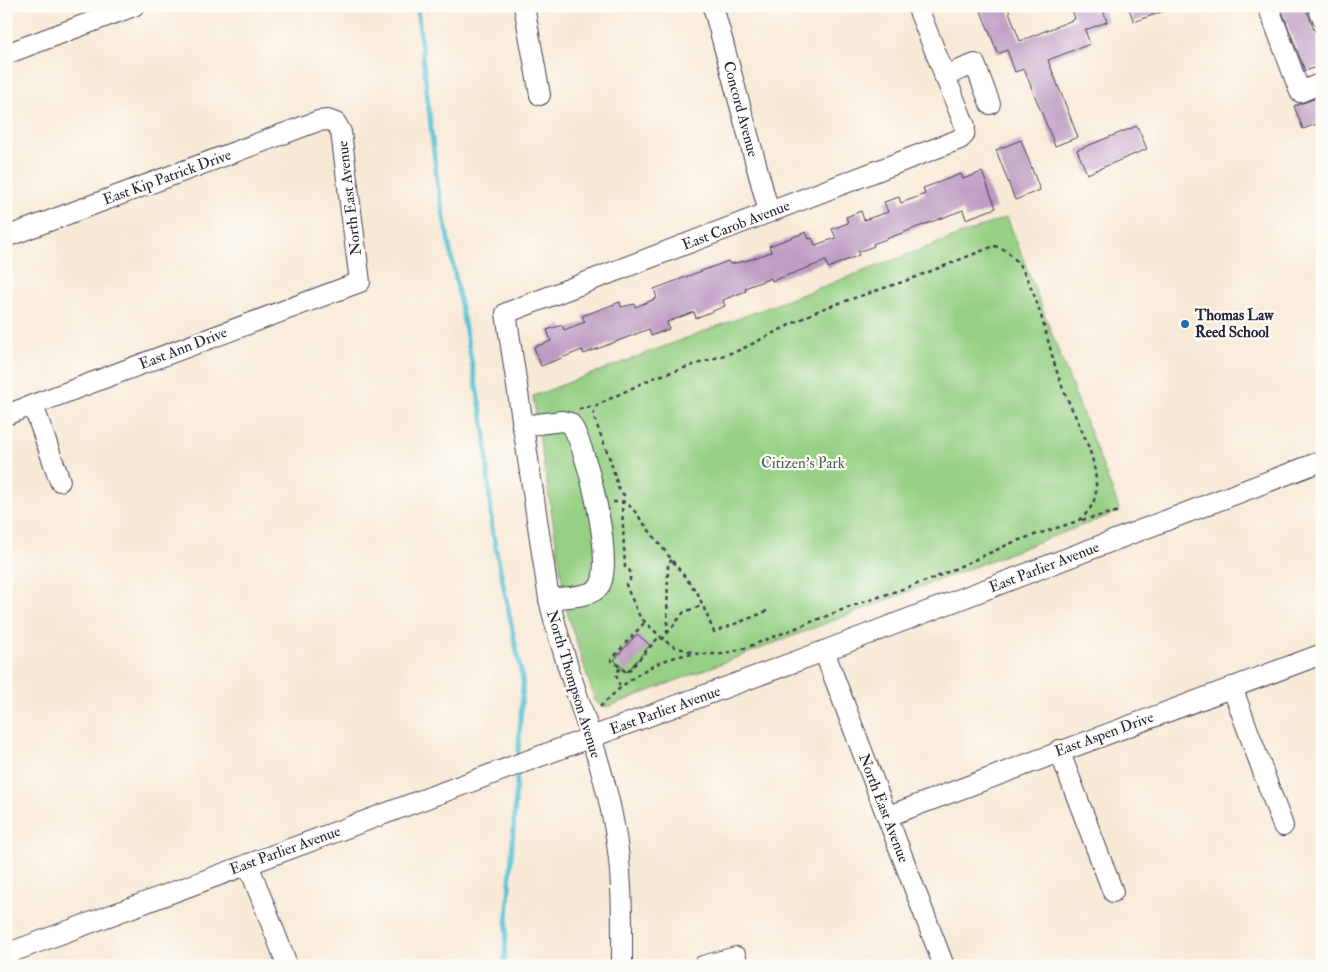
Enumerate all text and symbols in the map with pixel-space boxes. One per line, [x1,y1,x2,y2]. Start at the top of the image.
street label: Concord Avenue [719,59,762,159]
street label: North East Avenue [333,140,366,256]
street label: East Kip Patrick Drive [100,145,234,210]
street label: East Carob Avenue [680,196,793,255]
place label: Thomas Law Reed School [1194,306,1274,342]
marker: Thomas Law Reed School [1179,318,1191,330]
street label: East Ann Drive [137,323,230,374]
park label: Citizen's Park [761,454,845,473]
street label: East Parlier Avenue [986,538,1102,597]
street label: North Thompson Avenue [541,608,605,761]
street label: East Parlier Avenue [607,682,723,739]
street label: East Aspen Drive [1052,708,1157,762]
street label: North East Avenue [854,751,913,865]
street label: East Parlier Avenue [227,822,343,879]

